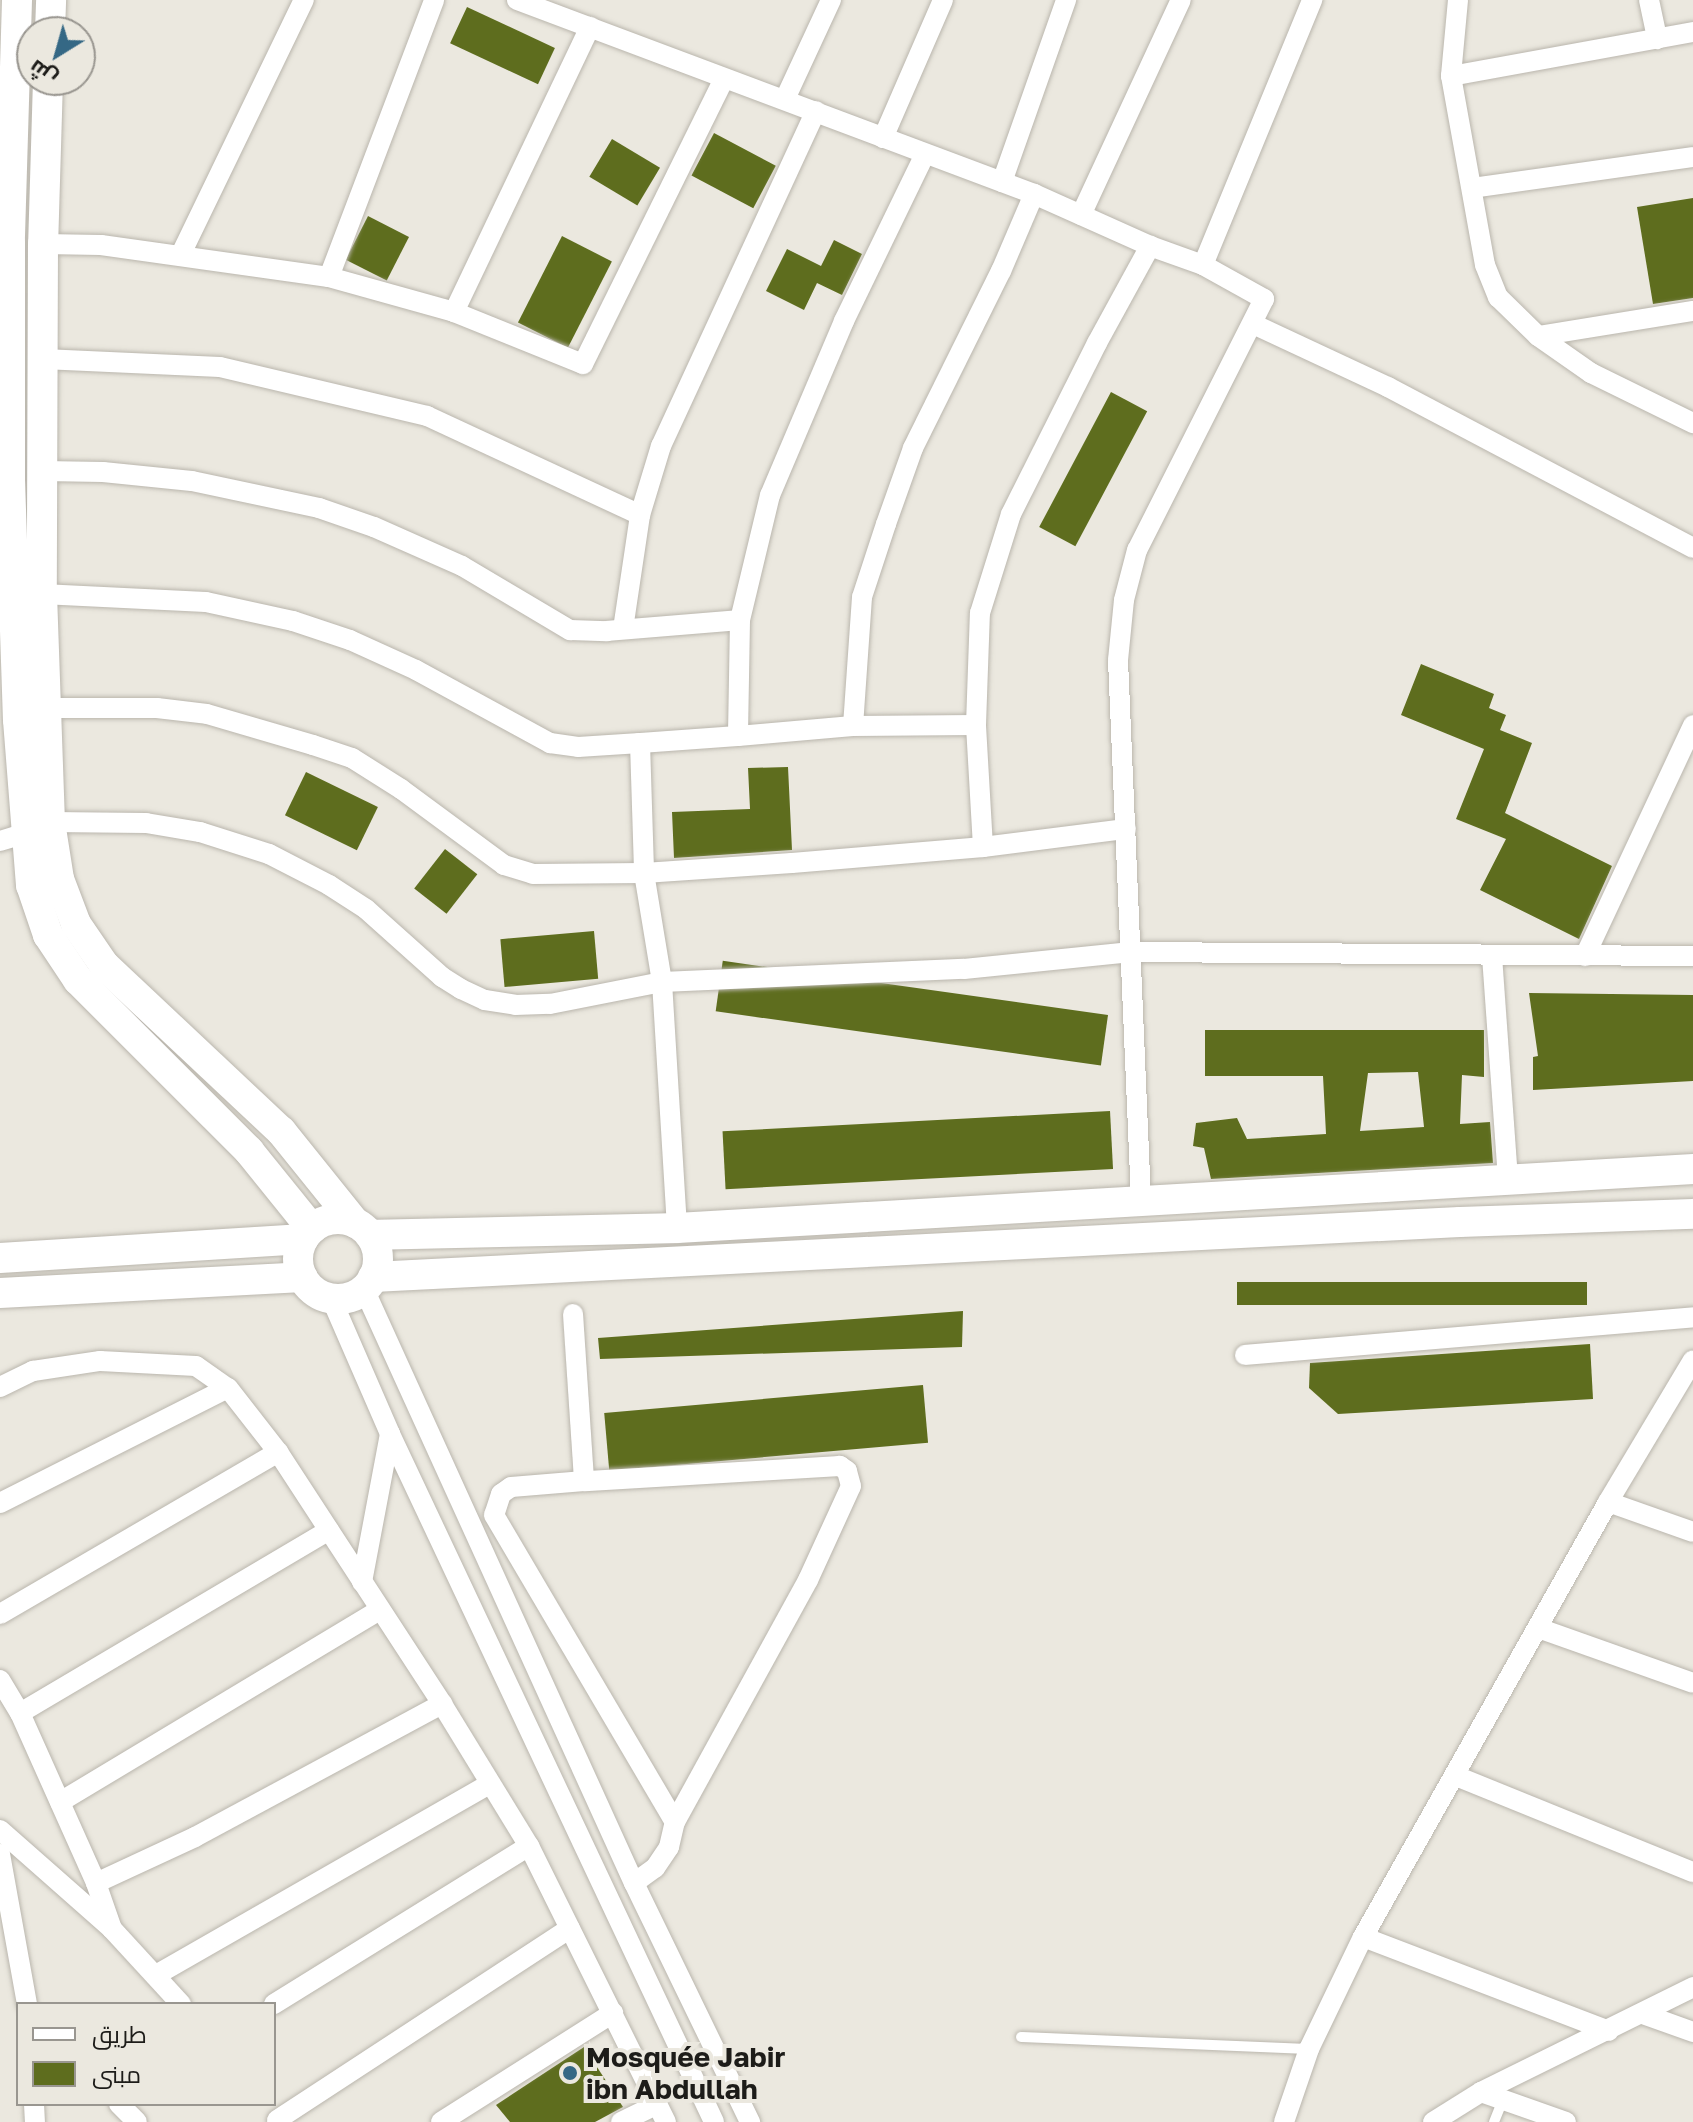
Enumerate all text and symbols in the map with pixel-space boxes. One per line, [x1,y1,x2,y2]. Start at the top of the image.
north arrow [16,16,96,96]
text: ش [23,55,62,93]
legend [16,2002,276,2106]
text: طريق [92,2019,147,2048]
place label: Mosquée Jabir ibn Abdullah [586,2040,785,2106]
text: مبنى [92,2059,141,2088]
marker: Mosquée Jabir ibn Abdullah [561,2064,579,2082]

